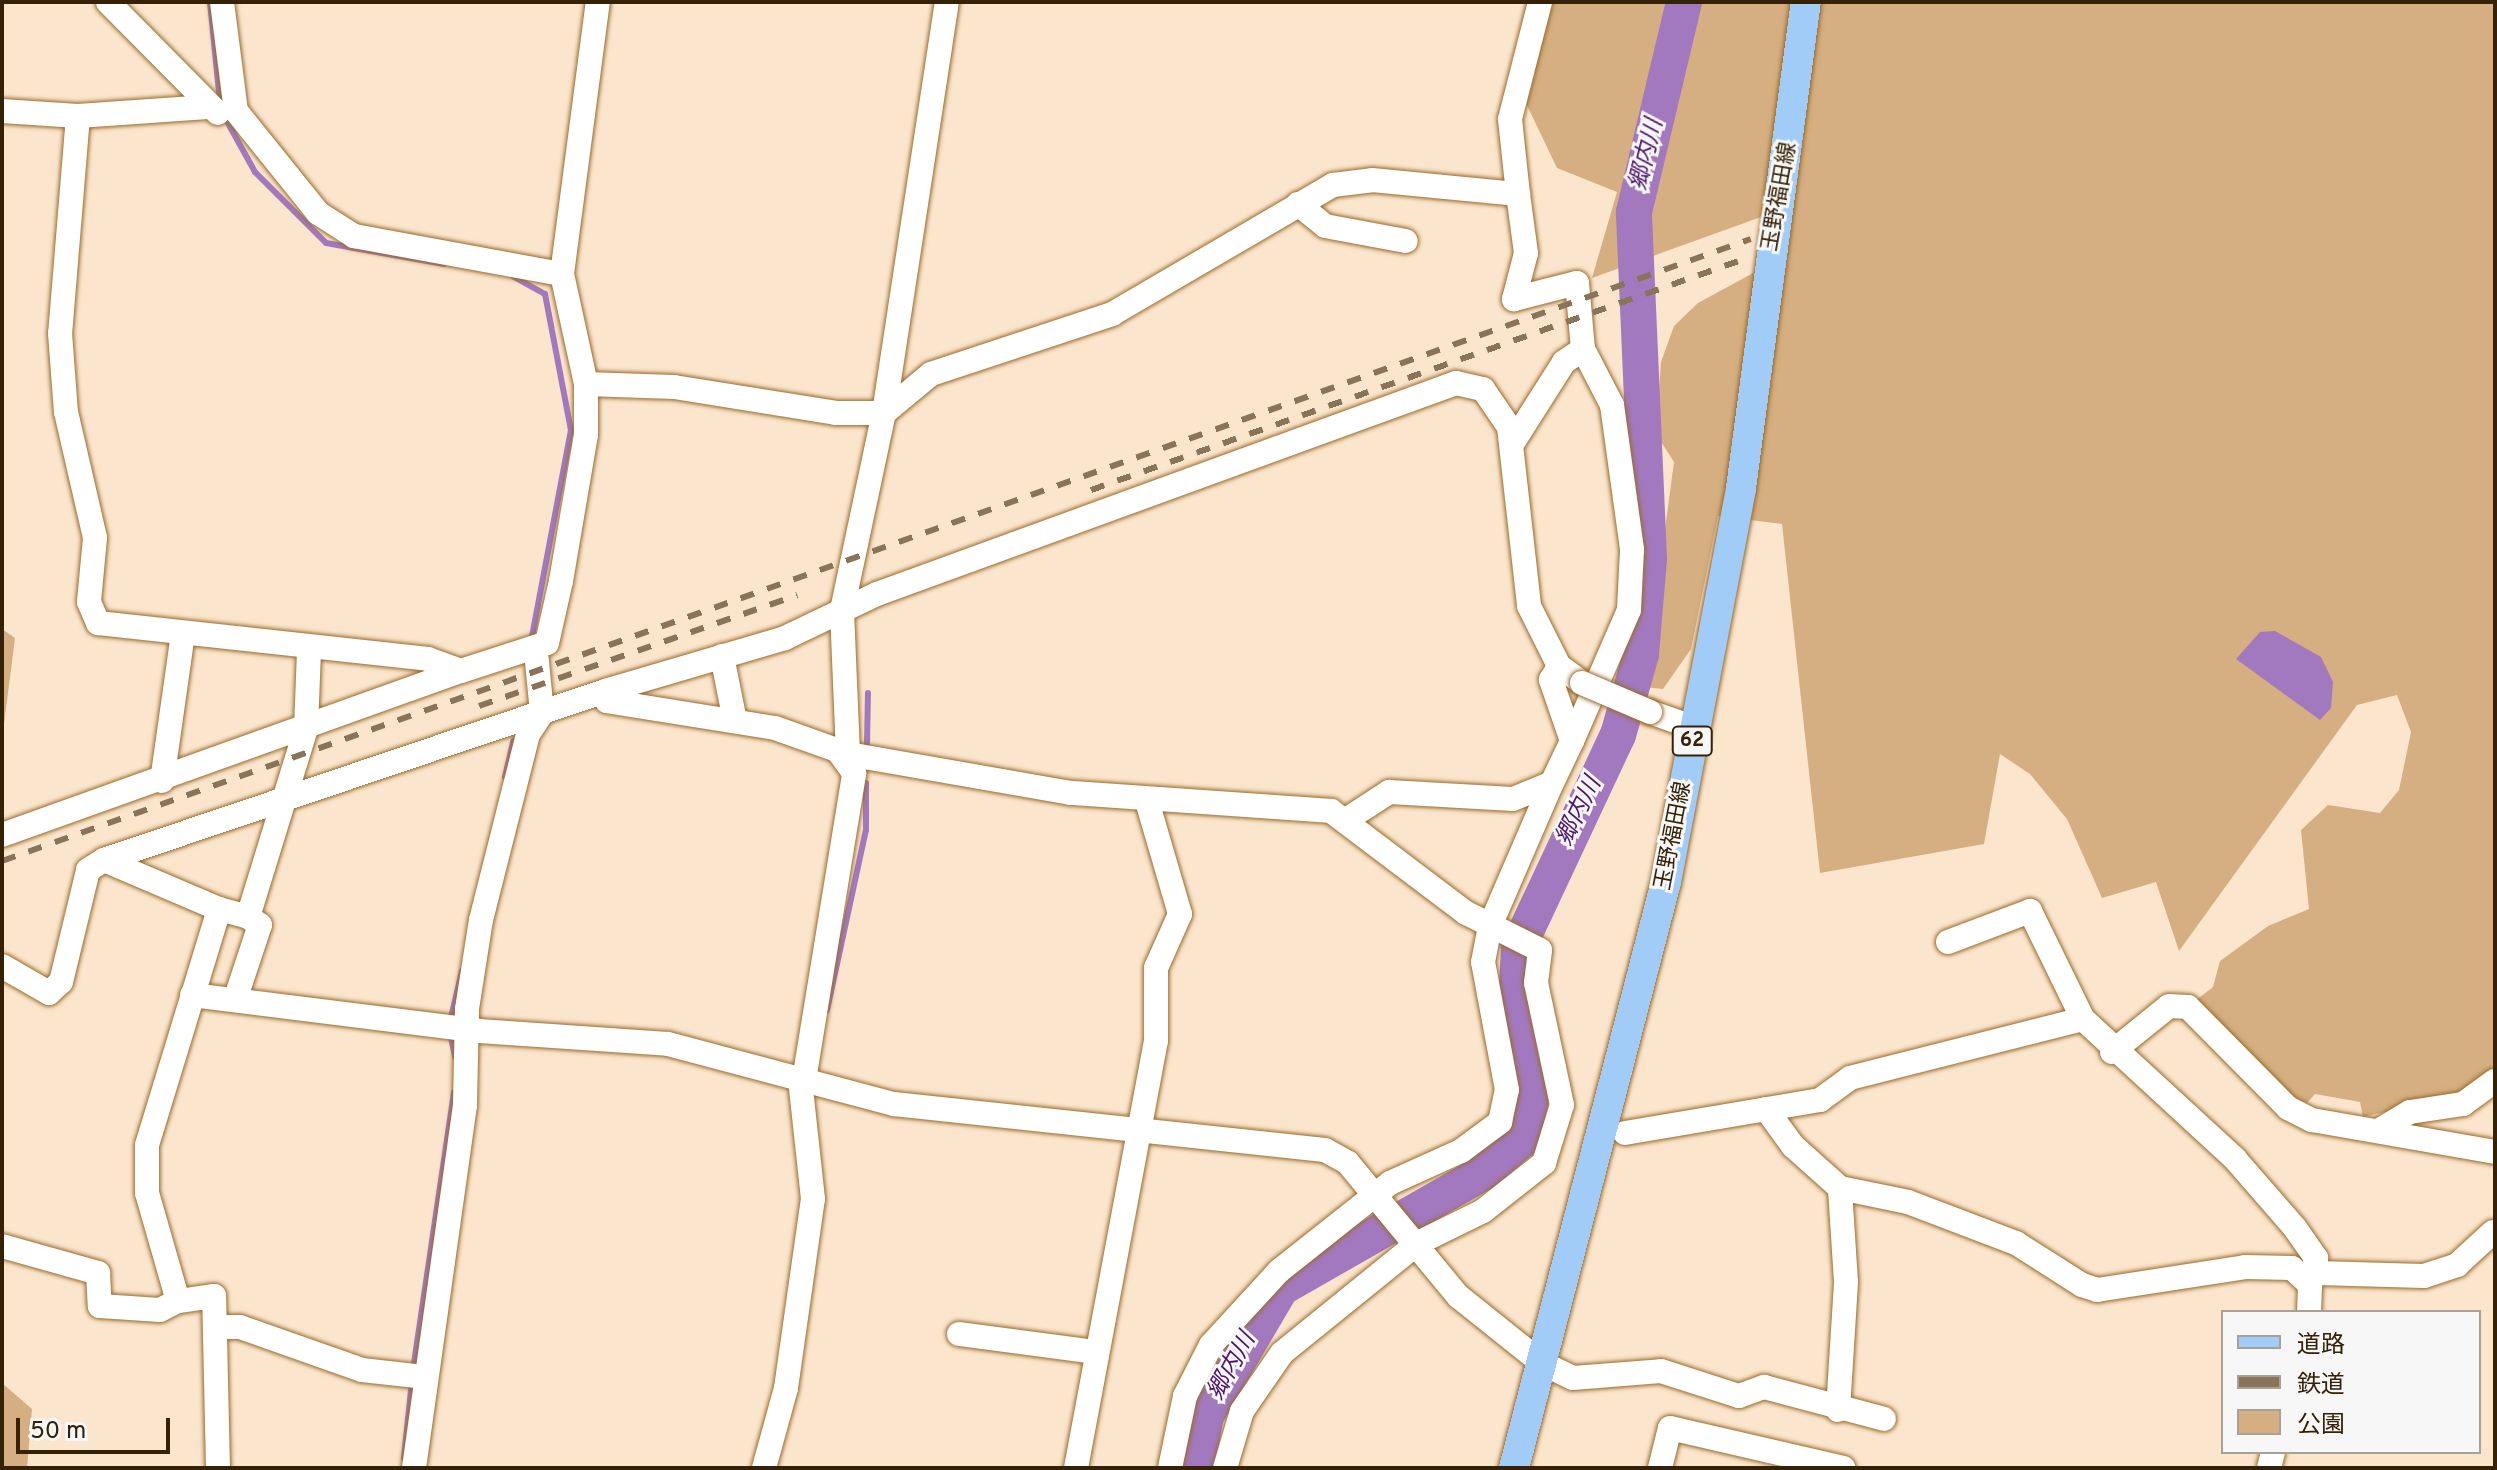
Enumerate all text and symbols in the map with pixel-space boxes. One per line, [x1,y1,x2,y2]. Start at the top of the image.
water label: 郷内川 [1625,117,1671,193]
street label: 玉野福田線 [1757,141,1803,253]
road number: 62 [1670,725,1714,757]
water label: 郷内川 [1551,773,1609,851]
street label: 玉野福田線 [1651,779,1697,893]
legend [2221,1310,2481,1454]
water label: 郷内川 [1203,1329,1263,1405]
text: 道路 [2297,1331,2345,1361]
text: 鉄道 [2297,1371,2345,1401]
scale bar [20,1402,174,1452]
text: 公園 [2297,1411,2345,1441]
text: 50 m [30,1417,86,1447]

